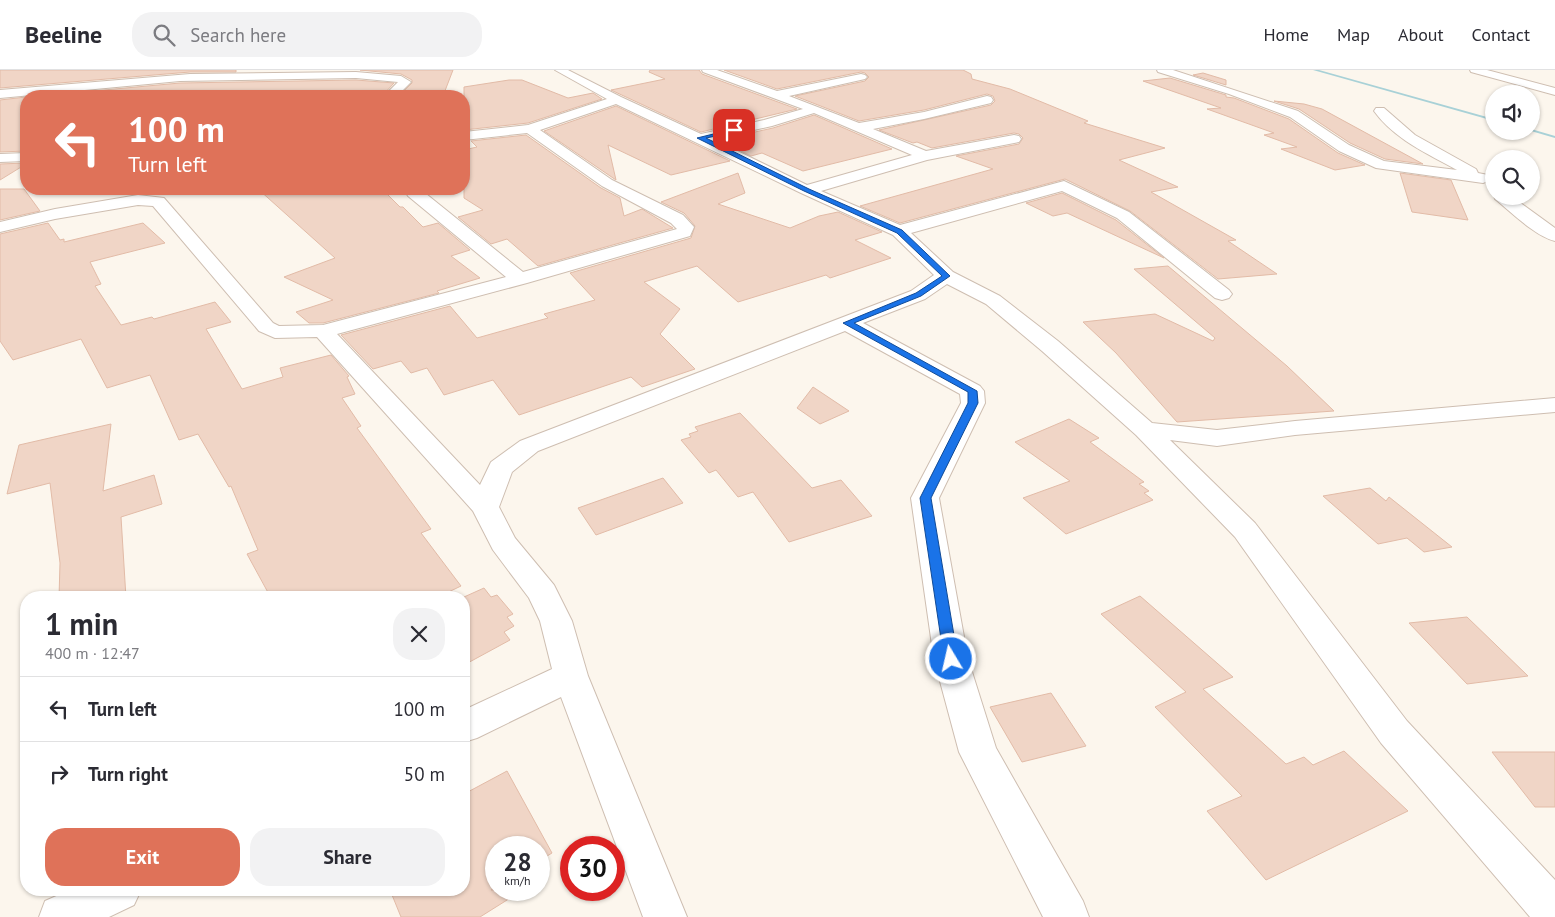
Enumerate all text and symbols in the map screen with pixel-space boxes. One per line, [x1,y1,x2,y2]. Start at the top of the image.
search box [132,12,482,57]
text: Beeline [25,19,102,50]
icon: search [150,21,178,49]
text: Search here [190,23,286,47]
text: Home [1263,23,1309,46]
text: Map [1337,23,1370,46]
text: About [1398,23,1444,46]
text: Contact [1472,23,1530,46]
map controls [1485,85,1540,205]
button: sound [1485,85,1540,140]
text: 100 m [128,106,225,152]
pin [713,109,755,151]
icon: left [45,110,110,175]
icon: arrive [720,116,748,144]
text: Turn left [128,150,207,178]
button: search [1485,150,1540,205]
text: 1 min [45,604,118,643]
button: close [393,608,445,660]
position arrow [924,632,976,684]
text: 400 m · 12:47 [45,643,140,663]
icon: left [45,695,73,723]
text: Turn left [88,697,157,721]
text: 100 m [393,697,445,721]
icon: right [45,760,73,788]
text: Turn right [88,762,168,786]
text: 50 m [404,762,445,786]
button: Exit [45,828,240,886]
button: Share [250,828,445,886]
speed limit sign: 30 [560,836,625,901]
text: 28 [503,846,532,878]
text: km/h [504,873,531,888]

